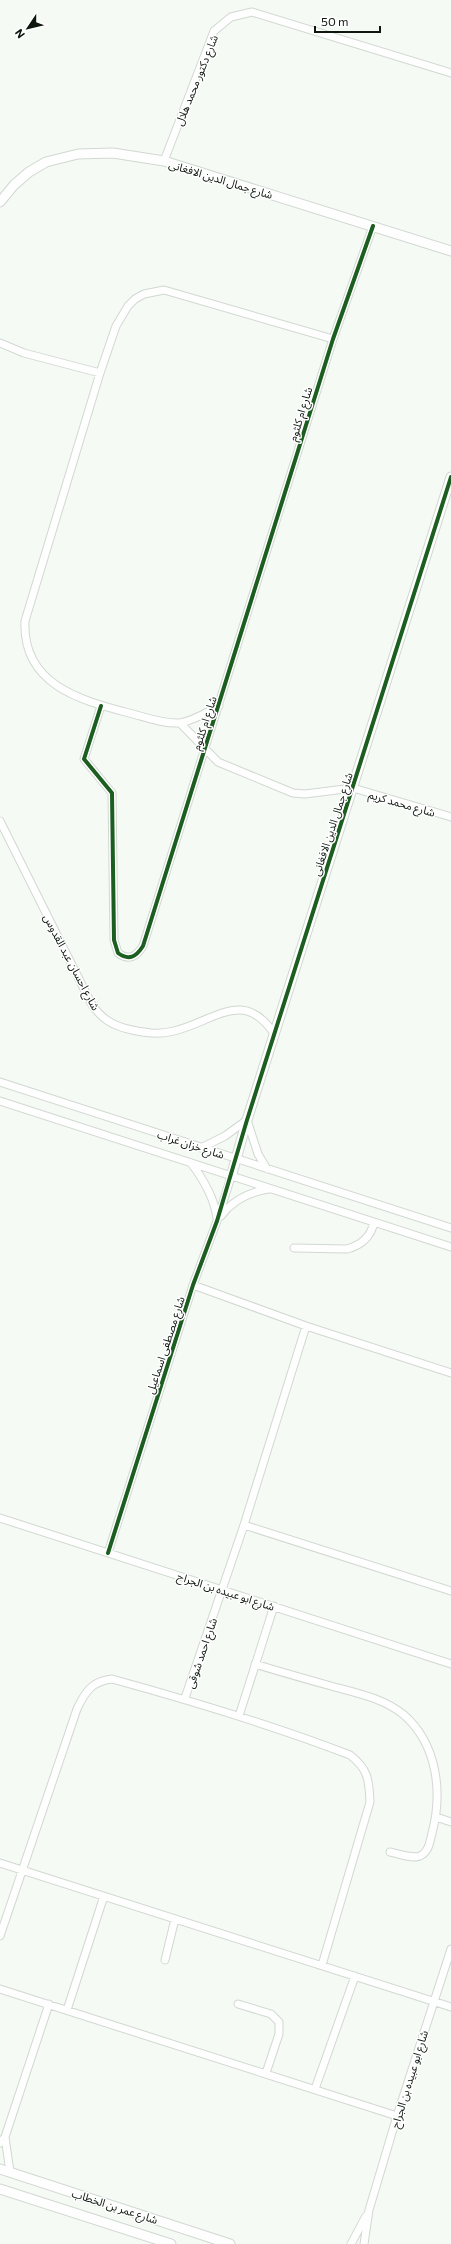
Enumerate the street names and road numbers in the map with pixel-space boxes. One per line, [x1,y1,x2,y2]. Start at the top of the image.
street label: شارع دكتور محمد هلال [172,33,222,128]
street label: شارع جمال الدين الافغانى [167,157,275,203]
street label: شارع ام كلثوم [286,385,316,443]
street label: شارع ام كلثوم [189,694,221,752]
street label: شارع جمال الدين الافغانى [309,770,357,878]
street label: شارع محمد كريم [366,787,437,822]
street label: شارع احسان عبد القدوس [39,912,103,1014]
street label: شارع خزان غراب [155,1127,226,1163]
street label: شارع مصطفى اسماعيل [143,1294,189,1396]
street label: شارع ابو عبيده بن الجراح [175,1569,277,1615]
street label: شارع احمد شوقى [183,1616,221,1691]
street label: شارع ابو عبيده بن الجراح [388,2028,432,2130]
street label: شارع عمر بن الخطاب [70,2186,160,2228]

